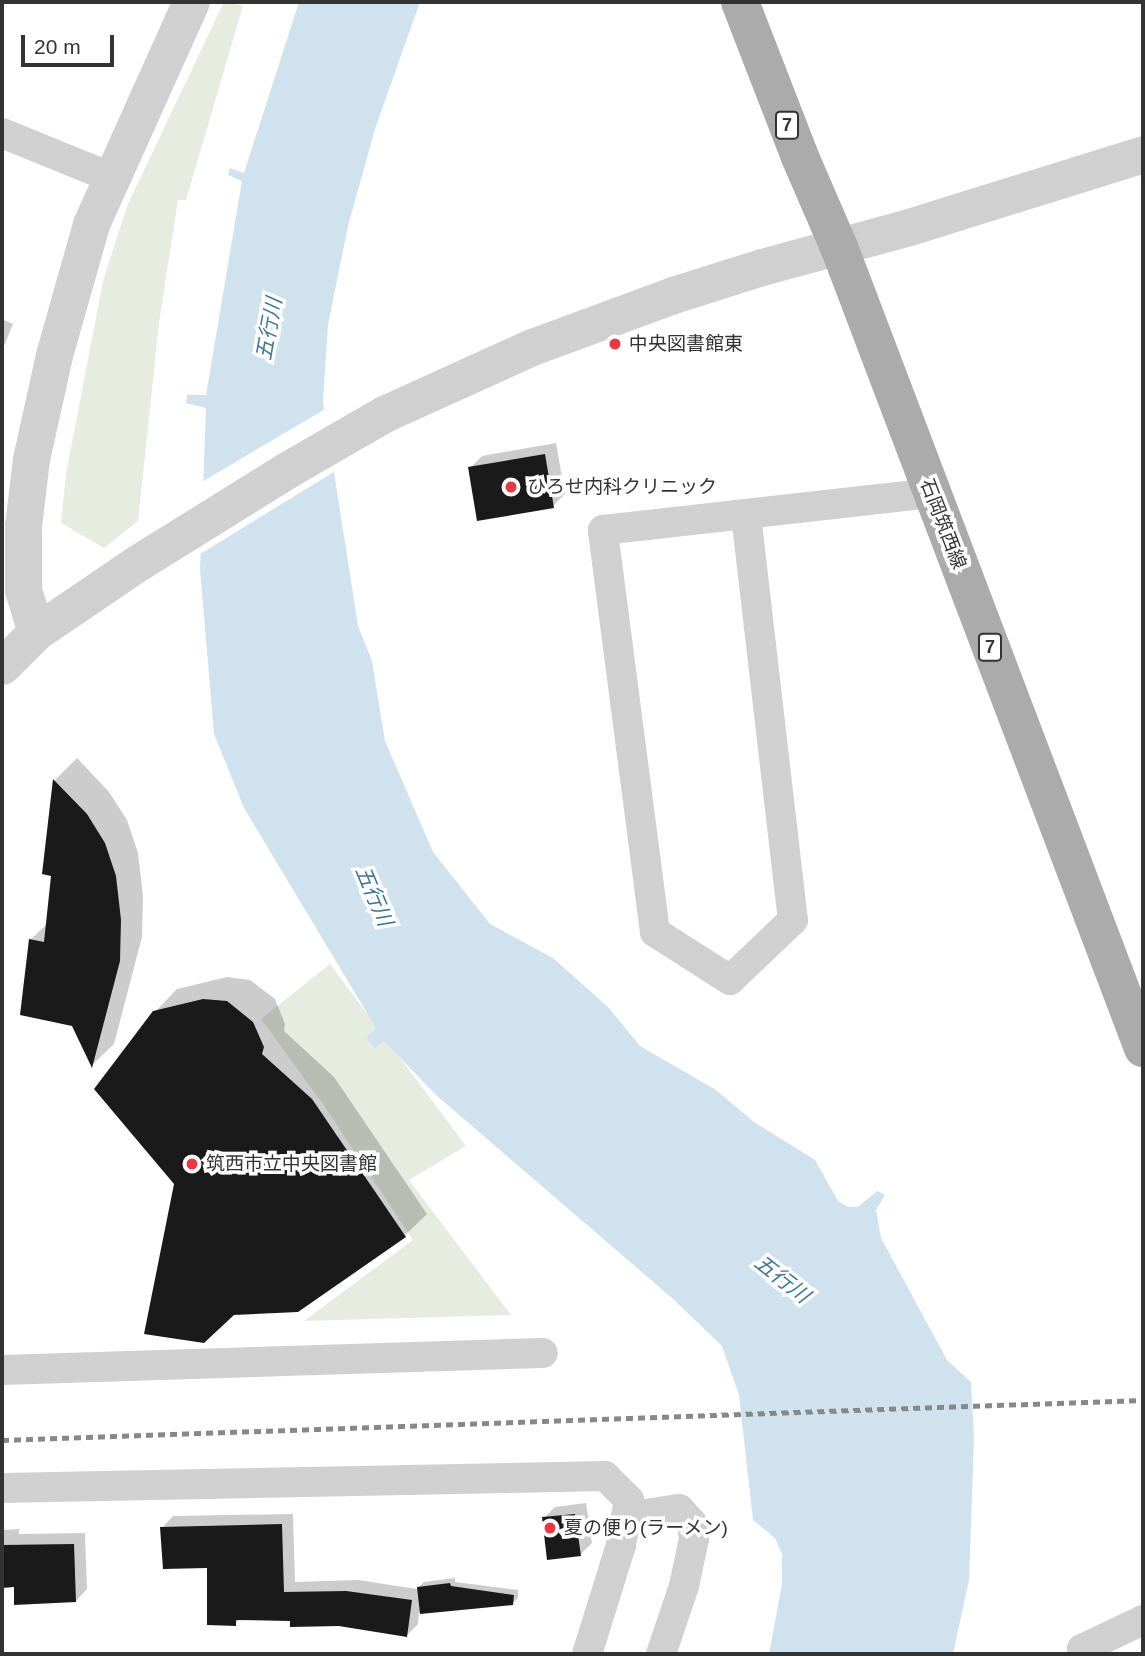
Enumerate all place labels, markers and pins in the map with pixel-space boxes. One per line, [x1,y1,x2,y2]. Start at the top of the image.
place label: 中央図書館東 [629,333,743,355]
marker: 中央図書館東 [607,336,623,352]
place label: ひろせ内科クリニック [527,476,717,498]
marker: ひろせ内科クリニック [501,477,521,497]
place label: 筑西市立中央図書館 [206,1153,377,1175]
marker: 筑西市立中央図書館 [184,1156,200,1172]
place label: 夏の便り(ラーメン) [564,1517,729,1539]
marker: 夏の便り(ラーメン) [542,1520,558,1536]

